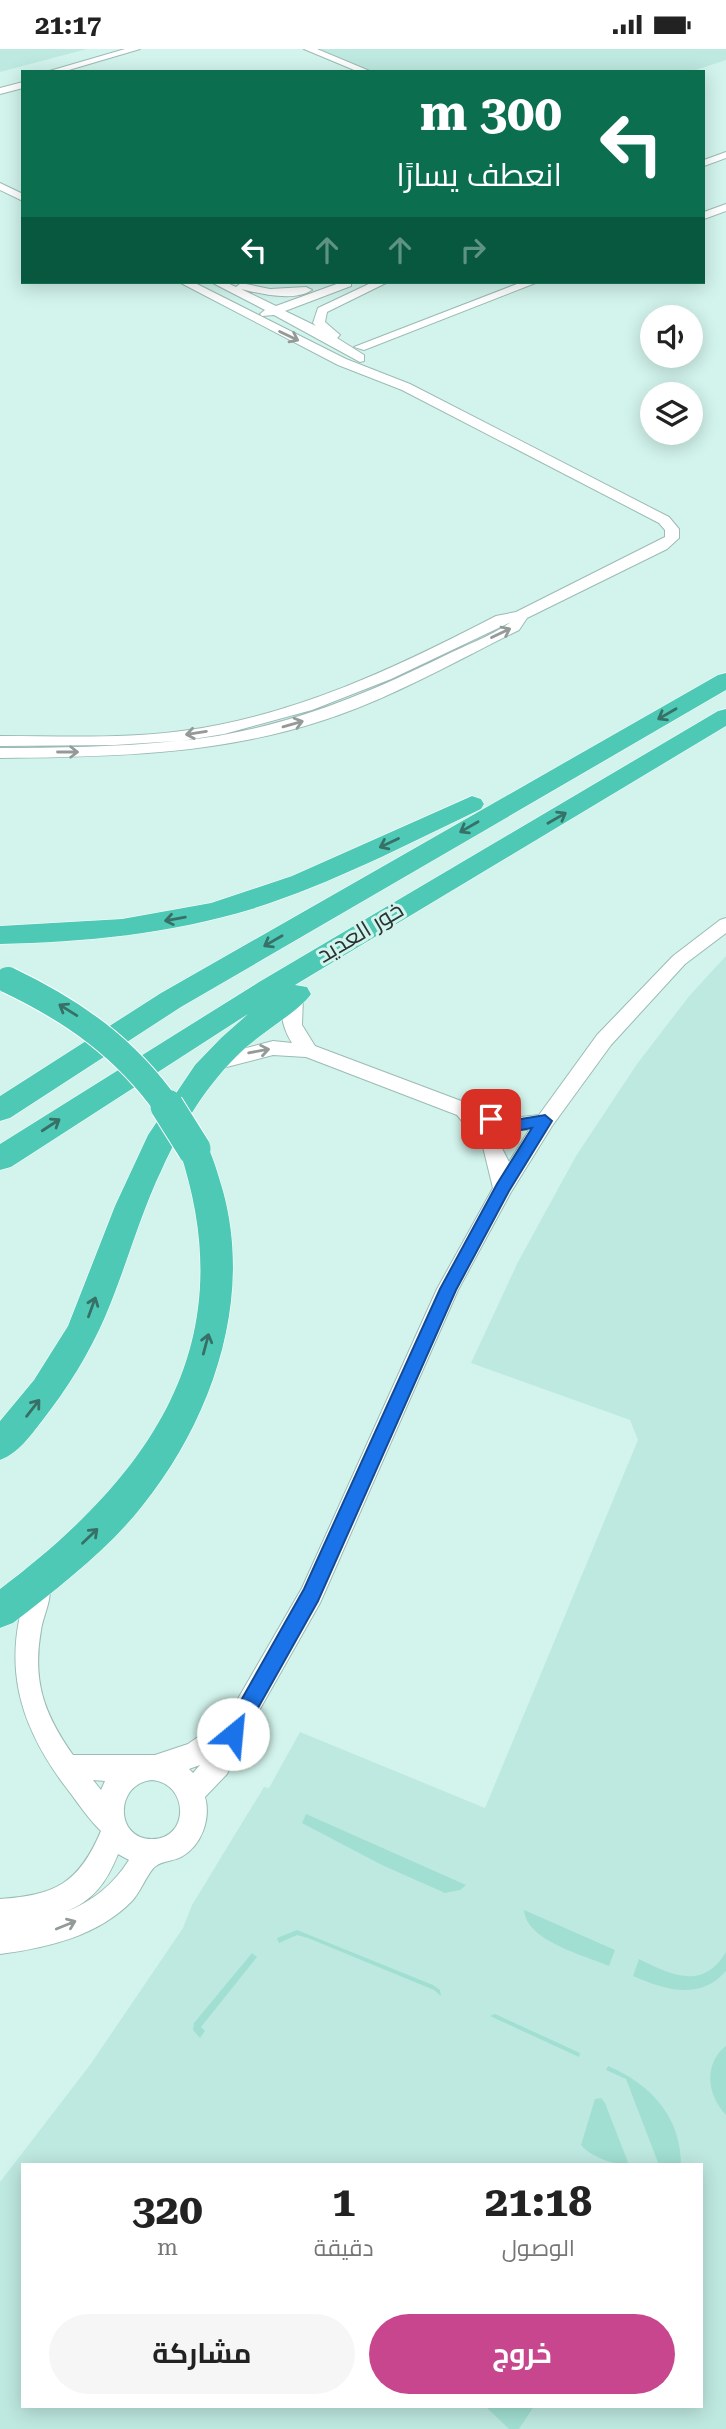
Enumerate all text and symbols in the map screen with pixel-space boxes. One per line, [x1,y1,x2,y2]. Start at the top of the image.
text: 21:17 [35,10,101,40]
text: 300 m [420,85,562,142]
icon: left [586,98,677,189]
text: انعطف يسارًا [396,156,562,194]
icon: left [235,231,273,269]
icon: ahead [308,231,346,269]
icon: ahead [381,231,419,269]
icon: right [454,231,492,269]
map controls [640,305,703,445]
button: sound [640,305,703,368]
one-way arrow [278,329,299,343]
button: layers [640,382,703,445]
one-way arrow [490,625,511,639]
one-way arrow [657,708,678,721]
one-way arrow [281,717,304,730]
one-way arrow [185,727,208,740]
one-way arrow [56,745,79,759]
one-way arrow [547,810,567,824]
one-way arrow [460,820,480,834]
one-way arrow [379,837,400,850]
street label: خور العديد [312,896,408,969]
one-way arrow [164,913,187,926]
one-way arrow [263,934,283,948]
one-way arrow [58,1002,78,1016]
one-way arrow [247,1044,270,1057]
pin [461,1089,521,1149]
icon: arrive [472,1100,510,1138]
one-way arrow [41,1118,60,1132]
one-way arrow [86,1297,99,1319]
one-way arrow [200,1333,213,1356]
one-way arrow [25,1400,40,1418]
one-way arrow [81,1527,98,1544]
position arrow [196,1697,270,1771]
one-way arrow [55,1918,76,1931]
text: 1 [332,2177,355,2226]
text: 21:18 [485,2177,592,2226]
text: 320 [132,2185,203,2234]
text: m [157,2234,178,2261]
text: دقيقة [314,2235,374,2262]
text: الوصول [502,2235,575,2262]
button: مشاركة [49,2314,355,2394]
button: خروج [369,2314,675,2394]

